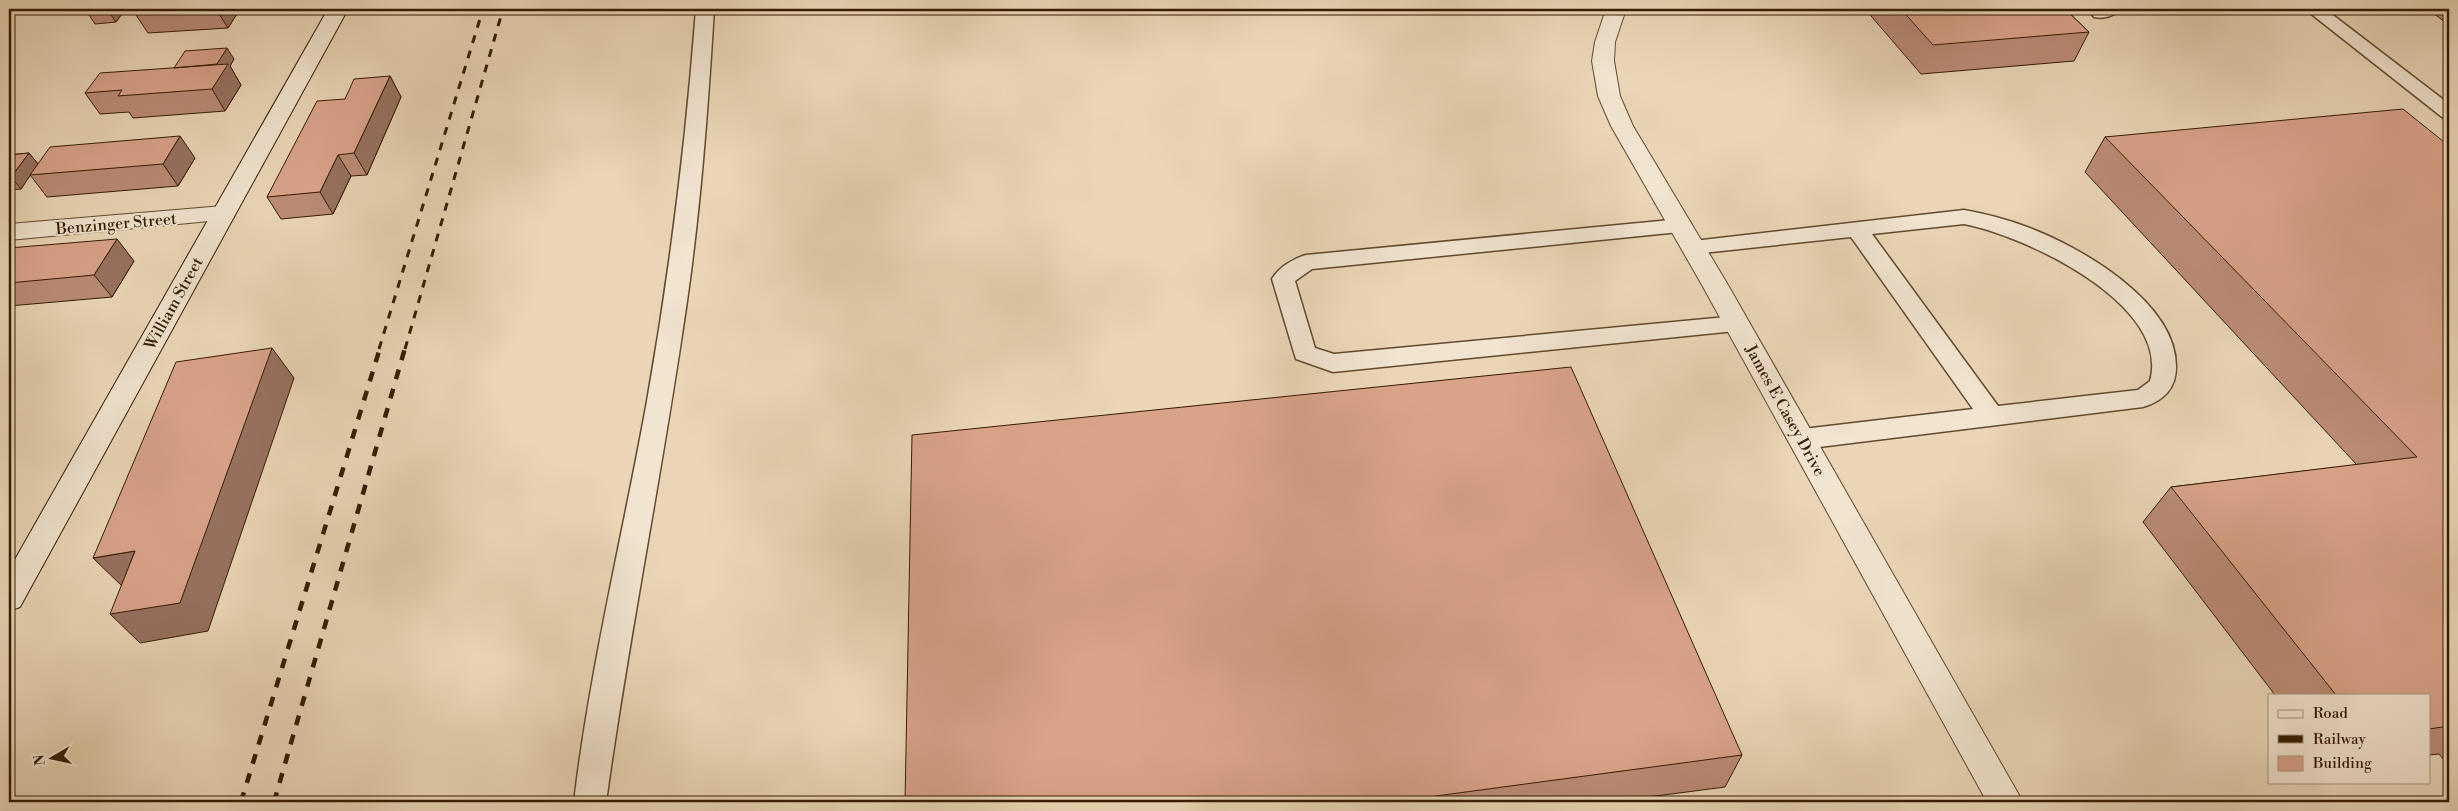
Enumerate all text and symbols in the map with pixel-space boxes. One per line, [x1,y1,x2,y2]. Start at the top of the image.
street label: Benzinger Street [54,209,178,239]
street label: William Street [140,253,208,354]
street label: James E Casey Drive [1740,340,1830,480]
legend [2268,694,2430,784]
text: Road [2313,704,2348,723]
text: Railway [2313,730,2367,749]
north arrow [28,734,78,784]
text: N [30,753,50,767]
text: Building [2312,754,2372,773]

